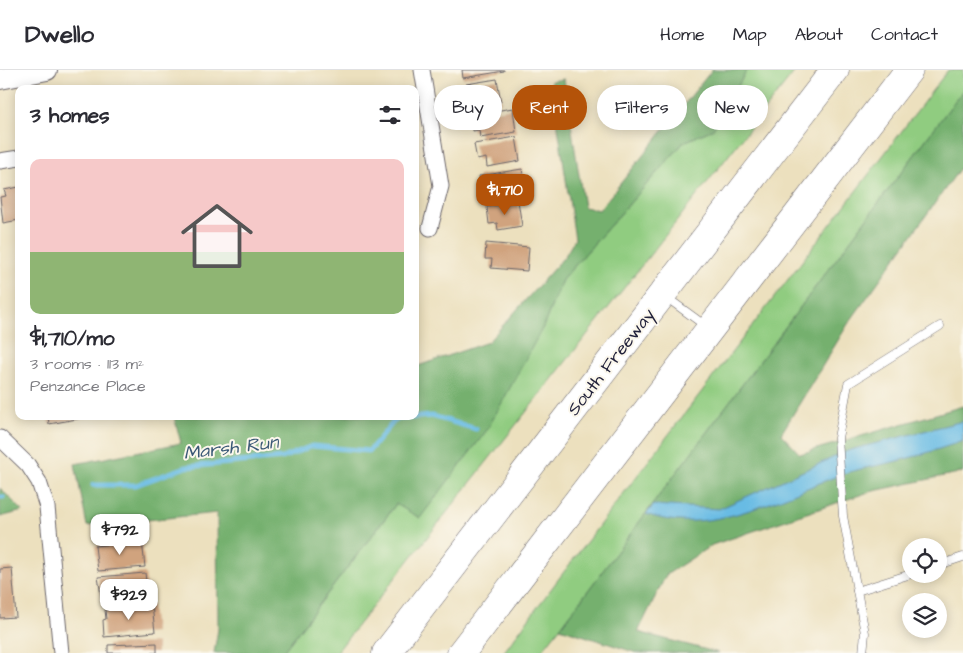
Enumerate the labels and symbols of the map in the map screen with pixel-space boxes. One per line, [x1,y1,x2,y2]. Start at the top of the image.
pin: $1,710 [464,174,546,216]
street label: South Freeway [561,303,662,421]
water label: Marsh Run [182,429,281,467]
pin: $792 [90,514,150,556]
pin: $929 [99,578,159,621]

